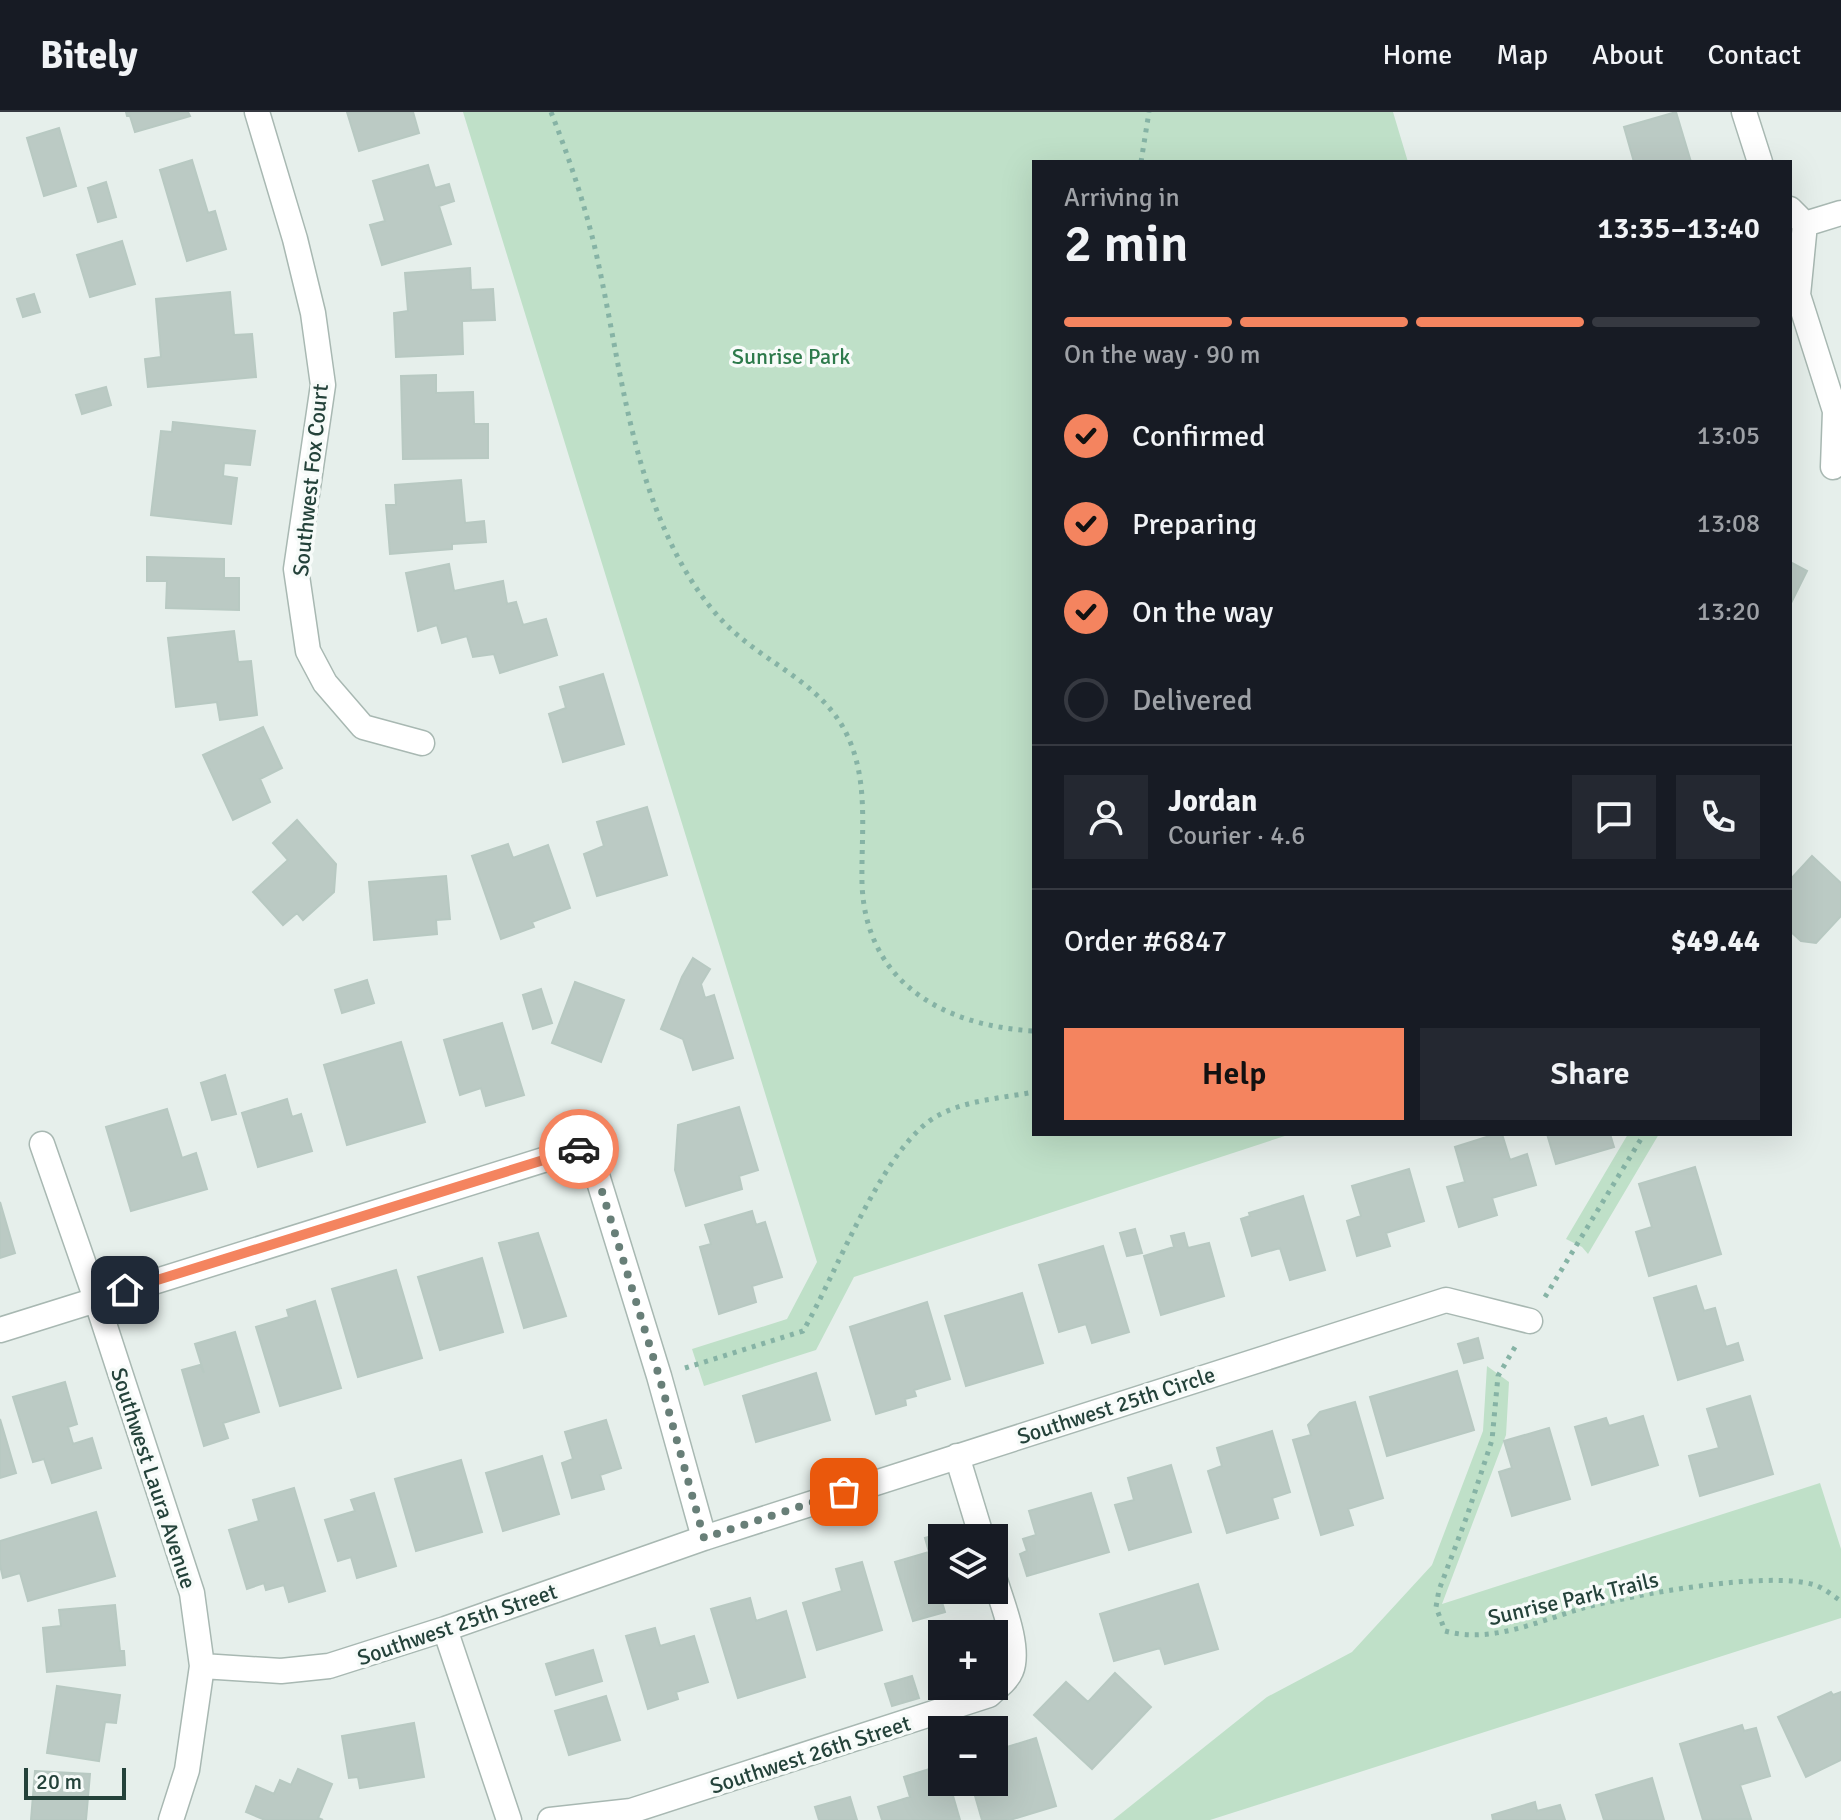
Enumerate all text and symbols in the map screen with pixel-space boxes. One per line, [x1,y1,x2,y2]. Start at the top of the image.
text: Bitely [40,32,138,79]
text: Home [1383,38,1452,72]
text: Map [1496,38,1548,72]
text: About [1592,38,1664,72]
text: Contact [1708,38,1801,72]
text: Arriving in [1064,182,1180,214]
text: 13:35–13:40 [1597,210,1760,247]
text: 2 min [1064,212,1189,276]
text: On the way · 90 m [1064,339,1260,371]
park label: Sunrise Park [732,343,850,370]
street label: Southwest Fox Court [287,382,334,578]
icon: check [1064,414,1108,458]
text: Confirmed [1132,418,1265,455]
text: 13:05 [1697,420,1760,452]
icon: check [1064,502,1108,546]
text: Preparing [1132,506,1257,543]
text: 13:08 [1697,508,1760,540]
icon: check [1064,590,1108,634]
text: On the way [1132,594,1273,631]
text: 13:20 [1697,596,1760,628]
text: Delivered [1132,682,1253,719]
button: person [1064,775,1148,859]
button: chat [1572,775,1656,859]
button: phone [1676,775,1760,859]
text: Jordan [1168,783,1257,820]
text: Courier · 4.6 [1168,820,1305,852]
text: Order #6847 [1064,923,1227,960]
text: $49.44 [1670,923,1760,960]
button: Help [1064,1028,1404,1120]
button: Share [1420,1028,1760,1120]
courier [539,1109,619,1189]
icon: car [557,1127,601,1171]
pin [91,1256,159,1324]
icon: home [103,1268,147,1312]
street label: Southwest 25th Circle [1014,1361,1219,1450]
street label: Southwest Laura Avenue [105,1364,202,1592]
pin [810,1458,878,1526]
icon: bag [822,1470,866,1514]
map controls [928,1524,1008,1796]
button: layers [928,1524,1008,1604]
street label: Sunrise Park Trails [1485,1566,1661,1631]
street label: Southwest 25th Street [354,1578,561,1671]
button: + [928,1620,1008,1700]
street label: Southwest 26th Street [706,1709,914,1800]
button: − [928,1716,1008,1796]
scale bar [24,1764,126,1800]
text: 20 m [36,1768,82,1795]

